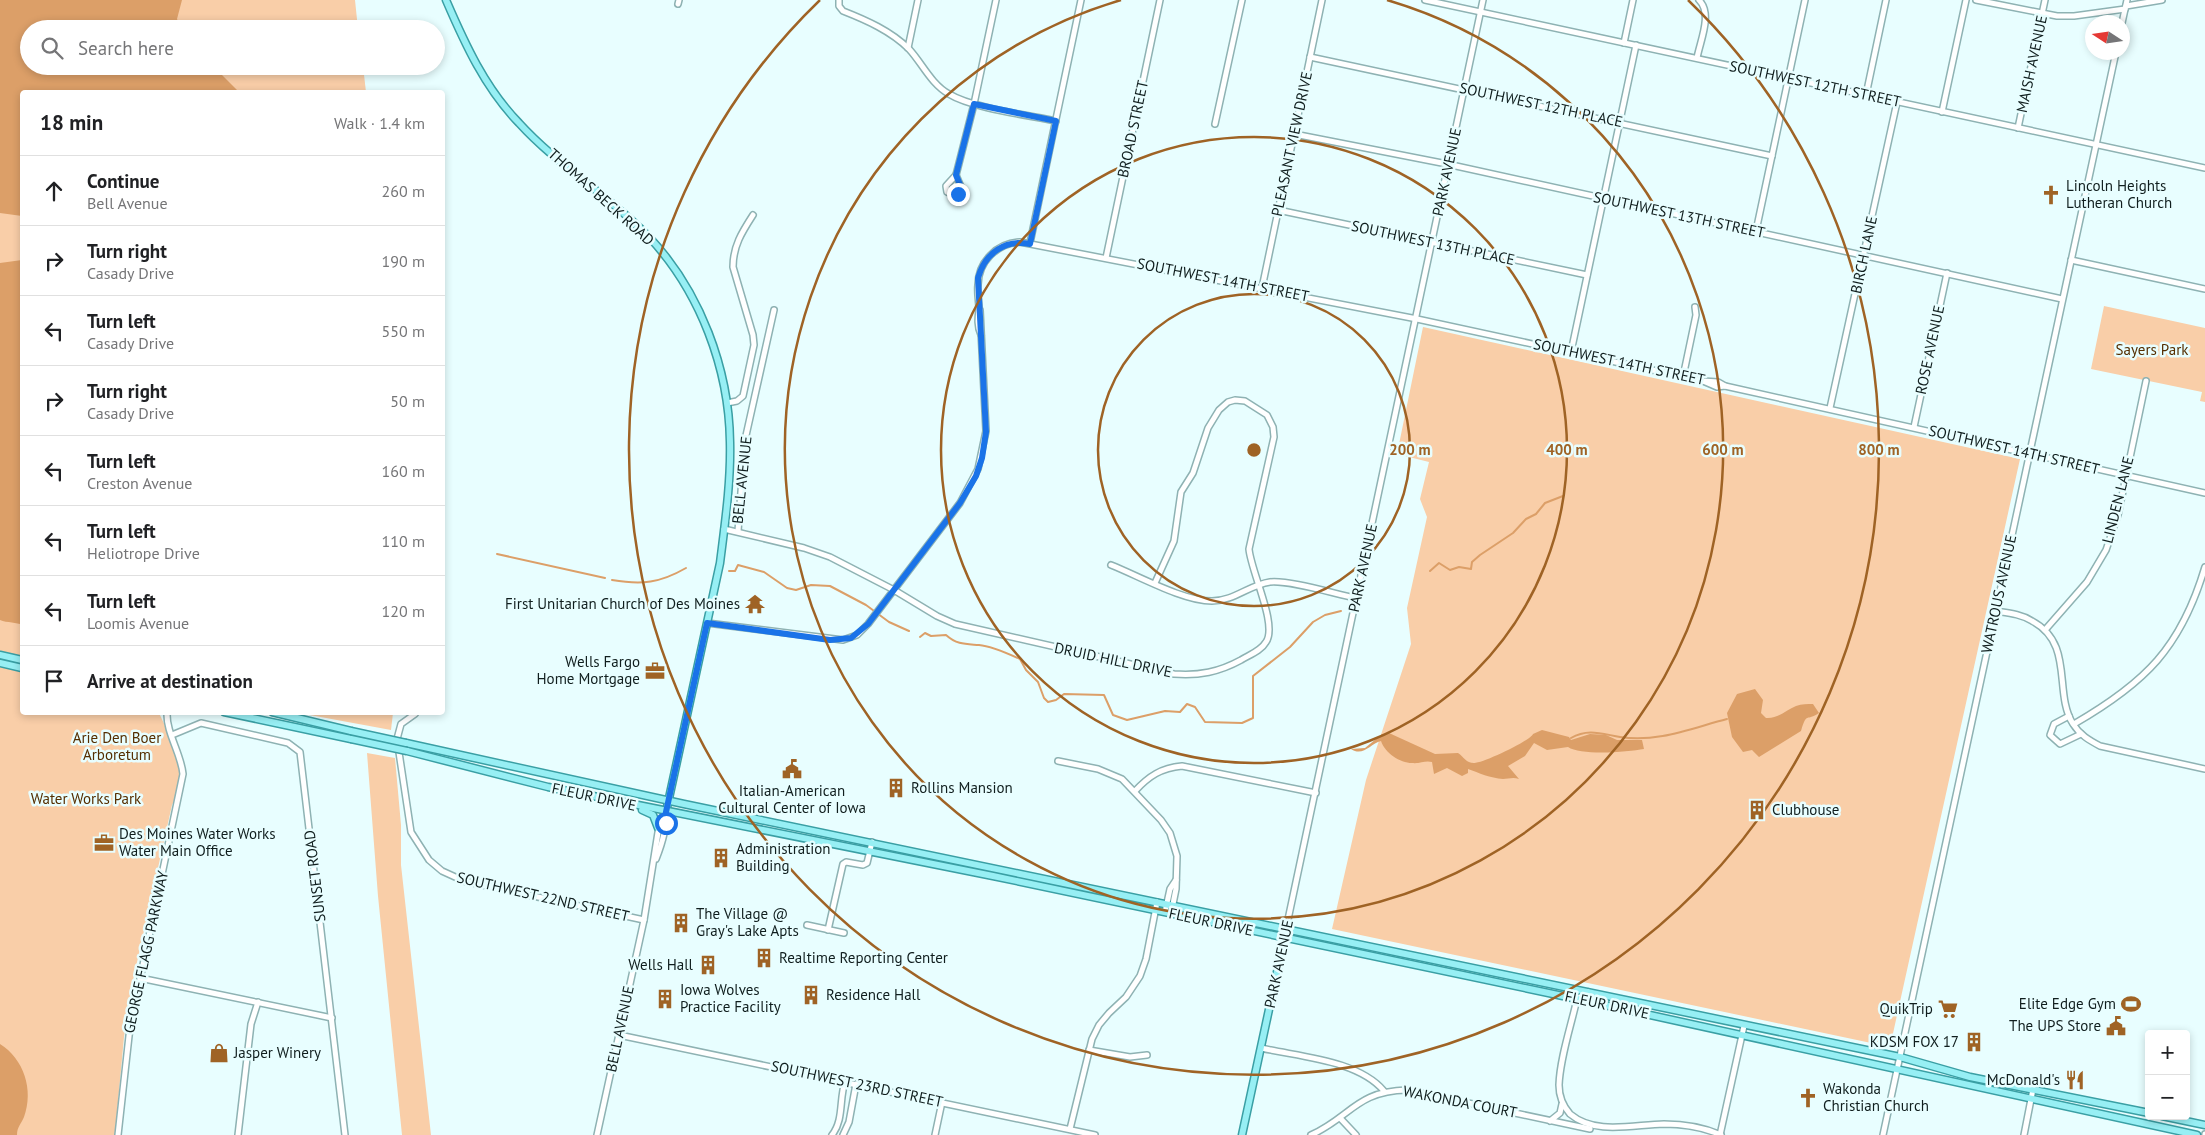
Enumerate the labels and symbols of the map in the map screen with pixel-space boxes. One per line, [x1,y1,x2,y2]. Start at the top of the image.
street label: MAISH AVENUE [2012,13,2051,114]
north arrow [2085,15,2130,60]
street label: SOUTHWEST 12TH STREET [1728,56,1903,111]
street label: PLEASANT VIEW DRIVE [1267,70,1316,218]
street label: BROAD STREET [1113,78,1152,179]
street label: SOUTHWEST 12TH PLACE [1458,78,1625,131]
street label: PARK AVENUE [1428,126,1465,218]
street label: THOMAS BECK ROAD [544,144,658,249]
place label: Lincoln Heights Lutheran Church [2066,176,2172,212]
route end [947,183,970,206]
church icon: Lincoln Heights Lutheran Church [2040,184,2062,206]
street label: SOUTHWEST 13TH STREET [1592,187,1767,242]
street label: BIRCH LANE [1846,214,1881,295]
street label: SOUTHWEST 13TH PLACE [1350,216,1517,269]
street label: SOUTHWEST 14TH STREET [1135,253,1311,306]
street label: ROSE AVENUE [1911,304,1948,396]
street label: SOUTHWEST 14TH STREET [1532,334,1707,389]
park label: Sayers Park [2116,340,2189,359]
street label: SOUTHWEST 14TH STREET [1927,421,2102,479]
street label: BELL AVENUE [727,435,756,525]
text: 200 m [1389,440,1431,459]
text: 400 m [1546,440,1588,459]
text: 600 m [1702,440,1744,459]
text: 800 m [1858,440,1900,459]
centre of rings [1245,441,1263,459]
street label: LINDEN LANE [2098,454,2137,545]
street label: PARK AVENUE [1344,522,1381,614]
street label: WATROUS AVENUE [1977,533,2020,655]
temple icon: First Unitarian Church of Des Moines [744,593,766,615]
place label: First Unitarian Church of Des Moines [505,594,740,613]
street label: DRUID HILL DRIVE [1053,638,1174,681]
place label: Wells Fargo Home Mortgage [537,652,640,688]
office icon: Wells Fargo Home Mortgage [644,660,666,682]
park label: Arie Den Boer Arboretum [73,728,161,764]
public building icon: Italian-American Cultural Center of Iowa [781,758,803,780]
building icon: Rollins Mansion [885,777,907,799]
street label: FLEUR DRIVE [550,778,638,815]
place label: Rollins Mansion [911,778,1013,797]
place label: Italian-American Cultural Center of Iowa [718,781,866,817]
park label: Water Works Park [31,789,142,808]
building icon: Clubhouse [1746,799,1768,821]
place label: Clubhouse [1772,800,1839,819]
route start [655,812,678,835]
place label: Des Moines Water Works Water Main Office [119,824,276,860]
street label: SUNSET ROAD [299,829,330,923]
office icon: Des Moines Water Works Water Main Office [93,832,115,854]
place label: Administration Building [736,839,831,875]
building icon: Administration Building [710,847,732,869]
street label: SOUTHWEST 22ND STREET [455,867,632,926]
street label: GEORGE FLAGG PARKWAY [119,868,172,1035]
street label: FLEUR DRIVE [1167,903,1255,940]
place label: The Village @ Gray's Lake Apts [696,904,799,940]
building icon: The Village @ Gray's Lake Apts [670,912,692,934]
street label: PARK AVENUE [1260,918,1297,1010]
building icon: Realtime Reporting Center [753,947,775,969]
place label: Realtime Reporting Center [779,948,948,967]
building icon: Wells Hall [697,954,719,976]
place label: Wells Hall [628,955,694,974]
place label: Iowa Wolves Practice Facility [680,980,781,1016]
street label: BELL AVENUE [601,984,638,1074]
building icon: Residence Hall [800,984,822,1006]
place label: Residence Hall [826,985,921,1004]
street label: FLEUR DRIVE [1563,986,1651,1023]
building icon: Iowa Wolves Practice Facility [654,988,676,1010]
sports icon: Elite Edge Gym [2120,993,2142,1015]
place label: Elite Edge Gym [2019,994,2116,1013]
supermarket icon: QuikTrip [1937,998,1959,1020]
place label: QuikTrip [1879,999,1933,1018]
public building icon: The UPS Store [2105,1015,2127,1037]
place label: The UPS Store [2009,1016,2101,1035]
building icon: KDSM FOX 17 [1963,1031,1985,1053]
place label: KDSM FOX 17 [1870,1032,1959,1051]
shop icon: Jasper Winery [208,1042,230,1064]
place label: Jasper Winery [233,1043,321,1062]
street label: SOUTHWEST 23RD STREET [769,1056,945,1111]
restaurant icon: McDonald's [2064,1069,2086,1091]
place label: McDonald's [1987,1070,2060,1089]
place label: Wakonda Christian Church [1823,1079,1929,1115]
street label: WAKONDA COURT [1401,1081,1519,1122]
church icon: Wakonda Christian Church [1797,1087,1819,1109]

